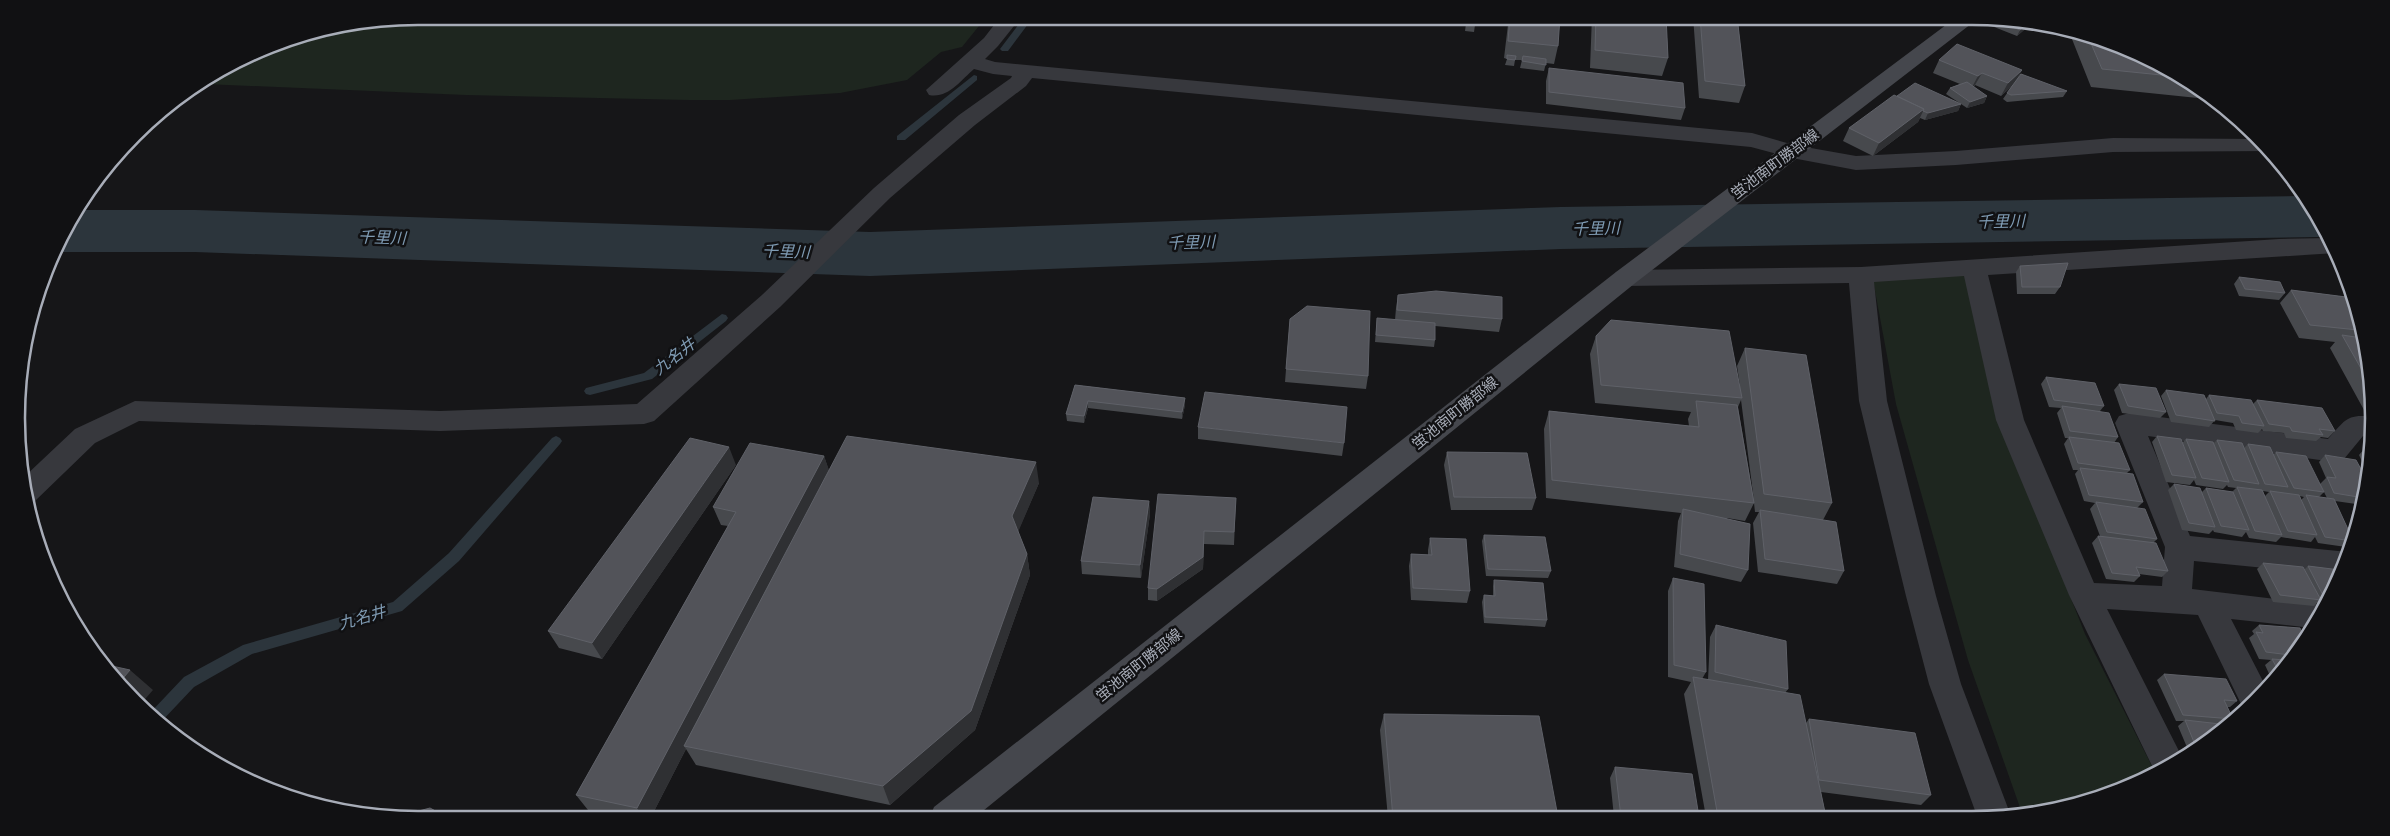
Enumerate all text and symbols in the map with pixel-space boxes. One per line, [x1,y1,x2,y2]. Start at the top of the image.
street label: 蛍池南町勝部線 [1727,124,1822,202]
water label: 千里川 [1977,211,2027,231]
water label: 千里川 [1572,218,1622,238]
water label: 千里川 [358,226,408,248]
water label: 千里川 [1167,231,1217,253]
water label: 千里川 [762,240,812,262]
water label: 九名井 [649,332,701,379]
street label: 蛍池南町勝部線 [1408,372,1501,452]
water label: 九名井 [336,600,390,633]
street label: 蛍池南町勝部線 [1092,624,1185,704]

